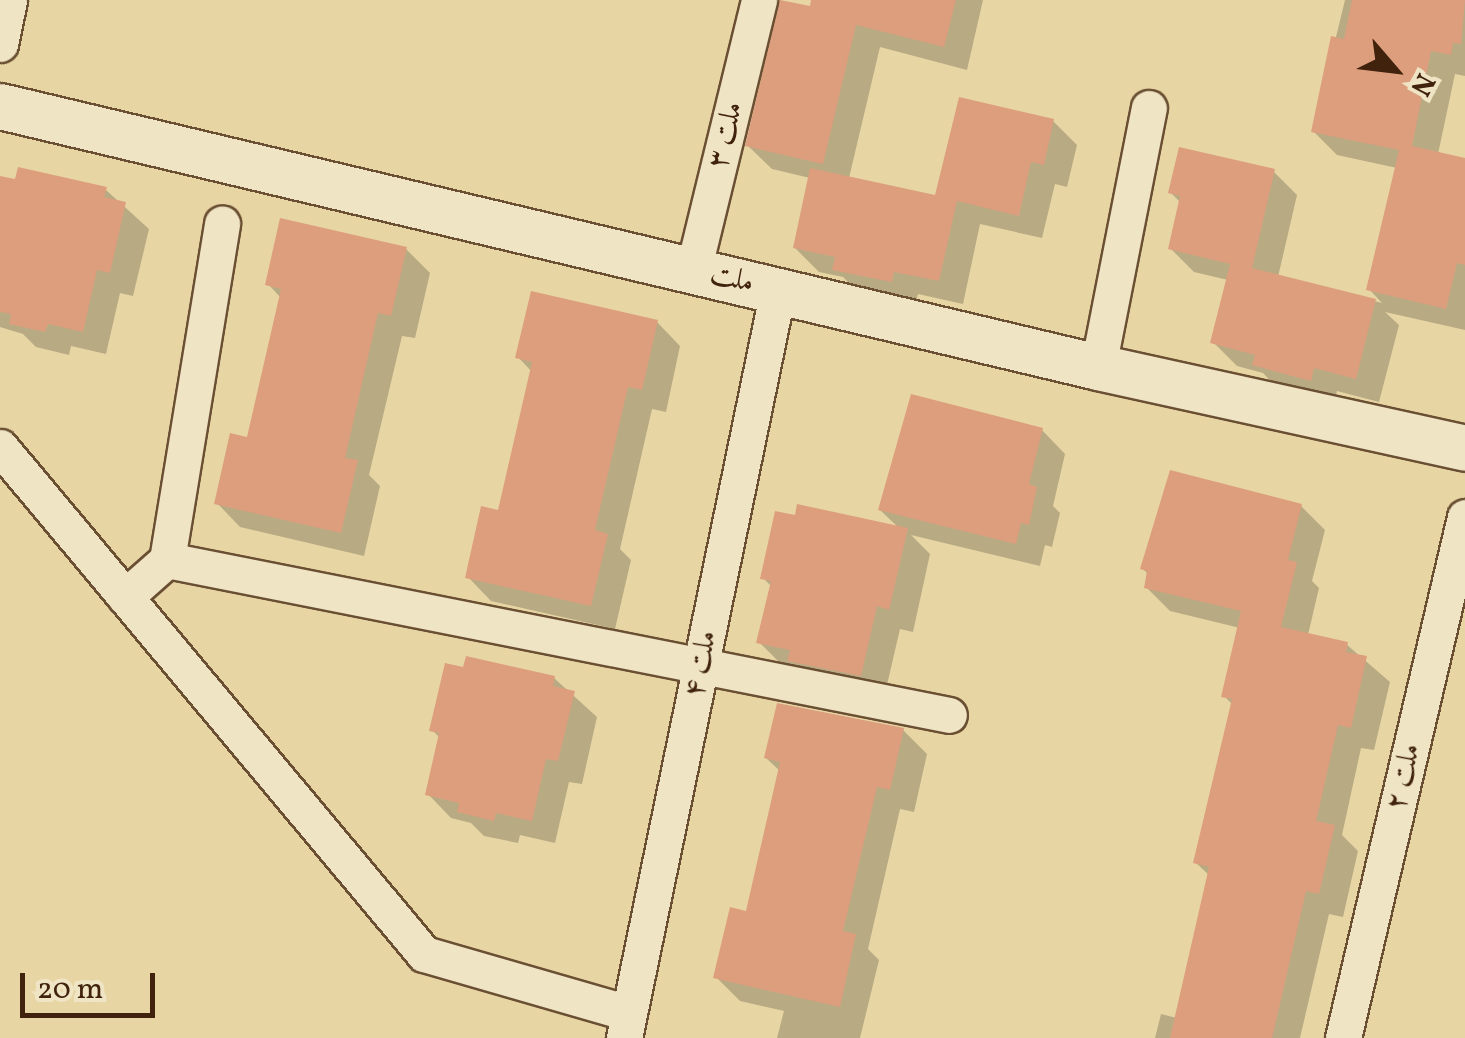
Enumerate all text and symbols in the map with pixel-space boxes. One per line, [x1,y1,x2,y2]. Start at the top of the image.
north arrow [1345,20,1445,120]
text: N [1400,66,1444,102]
street label: ملت ۳ [700,98,752,172]
street label: ملت [706,257,758,301]
street label: ملت ۴ [676,627,726,701]
street label: ملت ۲ [1379,740,1429,814]
scale bar [25,953,160,1015]
text: 20 m [37,969,103,1011]

